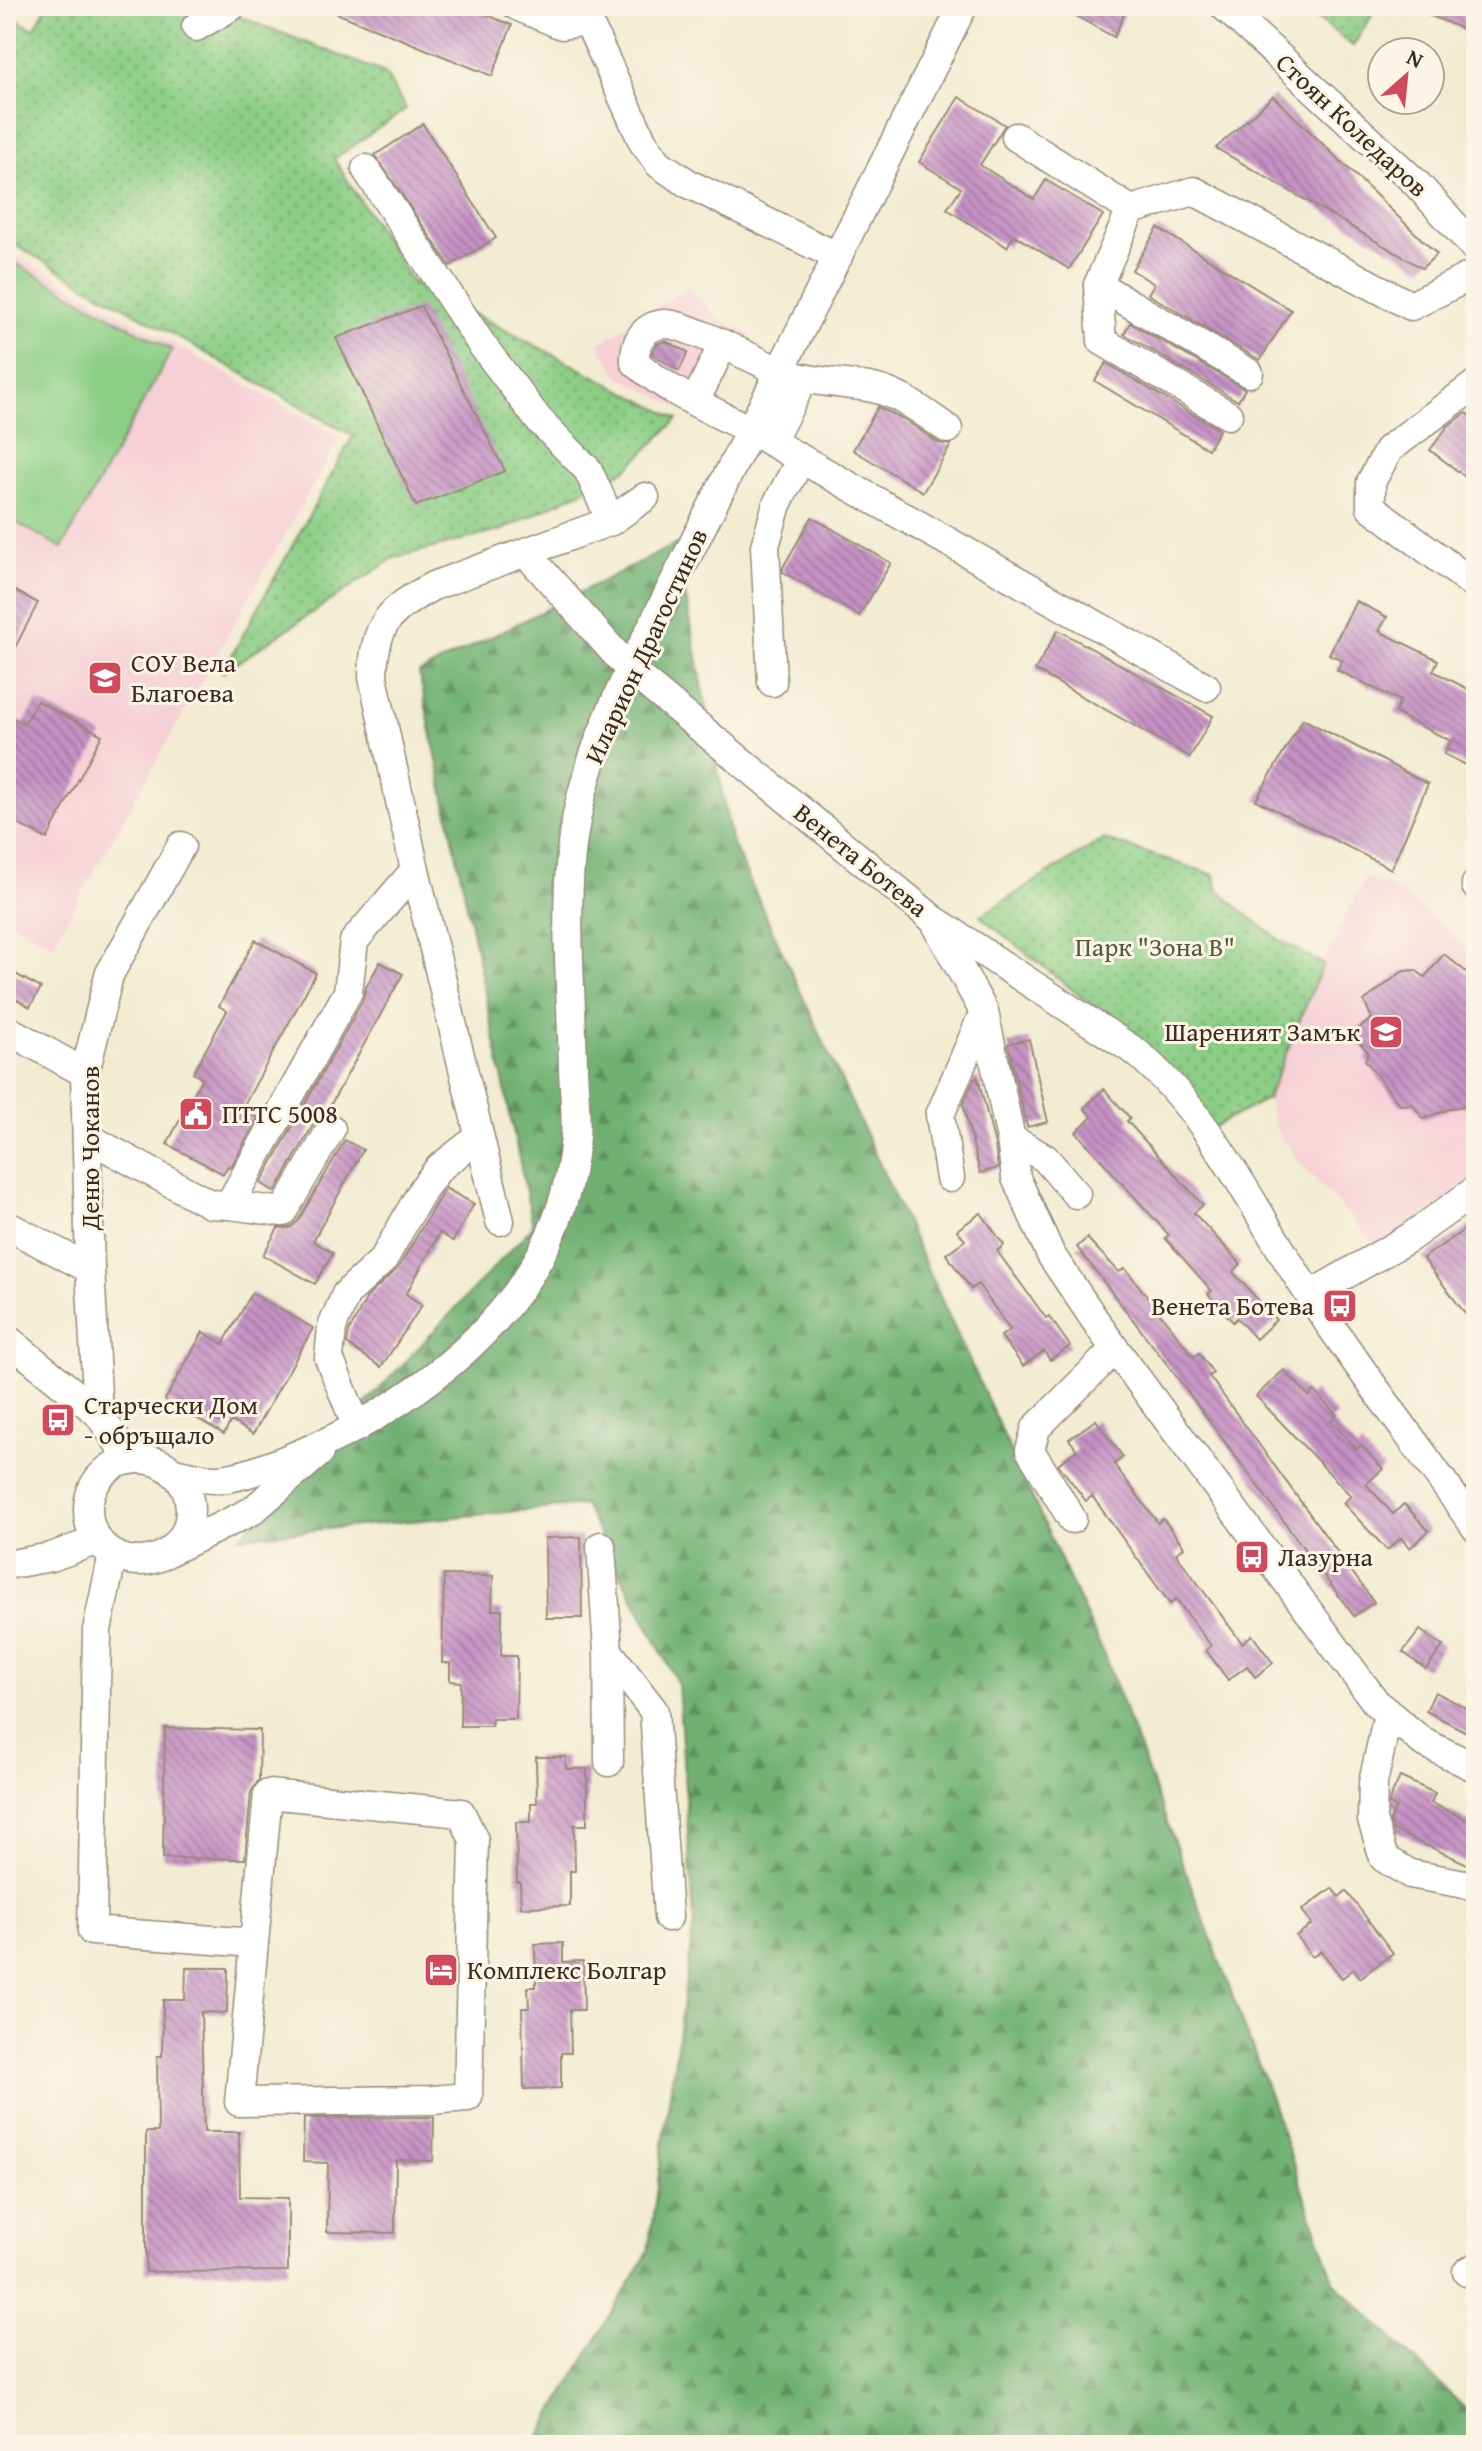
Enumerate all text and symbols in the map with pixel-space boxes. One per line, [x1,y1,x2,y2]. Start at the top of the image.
north arrow [1366,36,1446,116]
text: N [1401,41,1429,76]
street label: Стоян Коледаров [1267,43,1437,206]
street label: Иларион Драгостинов [574,522,717,770]
place label: СОУ Вела Благоева [131,643,237,712]
school or university icon: СОУ Вела Благоева [86,659,124,697]
street label: Венета Ботева [786,793,937,926]
park label: Парк "Зона В" [1075,927,1235,966]
place label: Шареният Замък [1164,1012,1360,1051]
school or university icon: Шареният Замък [1367,1013,1405,1051]
street label: Деню Чоканов [70,1066,109,1231]
place label: ПТТС 5008 [222,1094,338,1133]
public building icon: ПТТС 5008 [177,1095,215,1133]
place label: Венета Ботева [1151,1286,1315,1325]
bus stop icon: Венета Ботева [1321,1287,1359,1325]
place label: Старчески Дом - обръщало [84,1385,258,1454]
bus stop icon: Старчески Дом - обръщало [39,1401,77,1439]
place label: Лазурна [1278,1537,1374,1576]
bus stop icon: Лазурна [1233,1538,1271,1576]
place label: Комплекс Болгар [467,1950,667,1989]
hotel icon: Комплекс Болгар [422,1951,460,1989]

